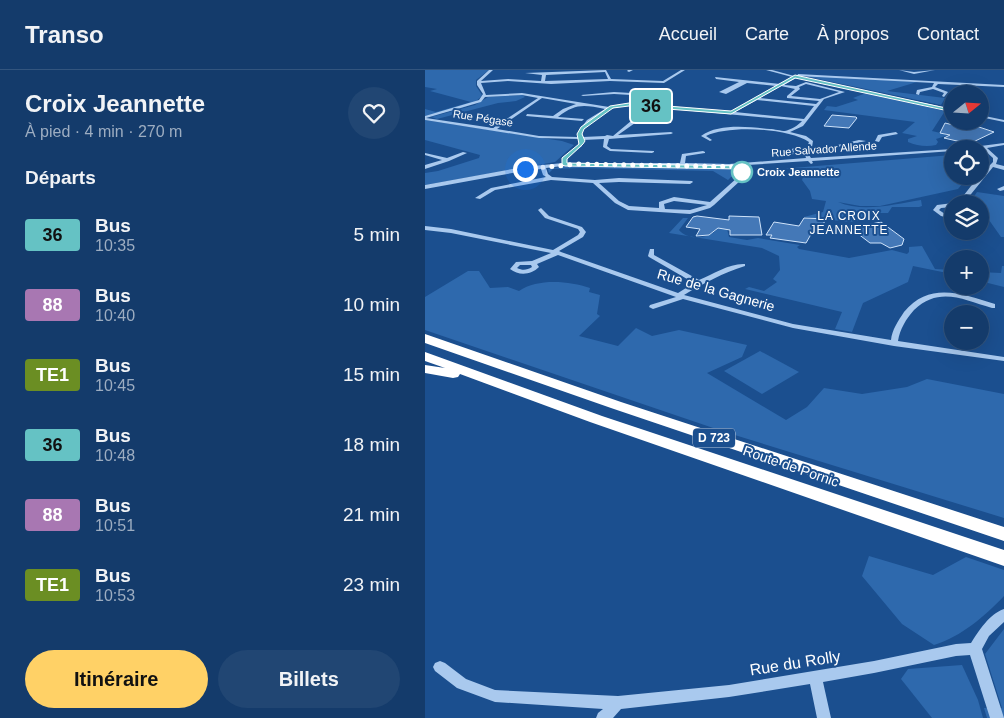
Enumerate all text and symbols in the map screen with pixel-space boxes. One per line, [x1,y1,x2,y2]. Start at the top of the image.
text: Transo [25,21,104,48]
text: Accueil [659,24,717,44]
text: Carte [745,24,789,44]
text: À propos [817,24,889,44]
text: Contact [917,24,979,44]
north arrow [944,85,989,130]
map controls [944,85,989,350]
button: heart [348,87,400,139]
text: Croix Jeannette [25,90,205,117]
line badge: 36 [629,90,673,122]
text: 36 [641,96,661,116]
street label: Rue Pégase [452,107,514,129]
text: À pied · 4 min · 270 m [25,123,182,140]
street label: Rue Salvador Allende [771,139,877,159]
button: locate [944,140,989,185]
your location [513,157,538,182]
marker: Croix Jeannette [731,161,753,183]
place label: Croix Jeannette [757,166,840,178]
text: Départs [25,167,96,188]
button: layers [944,195,989,240]
district label: LA CROIX JEANNETTE [809,209,889,237]
text: Bus [95,215,131,236]
text: 5 min [354,224,400,245]
text: 36 [42,225,63,245]
text: 10:35 [95,237,135,254]
button: + [944,250,989,295]
street label: Rue de la Gagnerie [655,266,777,314]
text: Bus [95,285,131,306]
text: 10 min [343,294,400,315]
text: 88 [42,295,63,315]
button: − [944,305,989,350]
text: 10:40 [95,307,135,324]
text: Bus [95,355,131,376]
text: 15 min [343,364,400,385]
text: TE1 [36,365,69,385]
text: 10:45 [95,377,135,394]
text: Bus [95,425,131,446]
road number: D 723 [693,428,735,448]
text: 18 min [343,434,400,455]
text: 36 [42,435,63,455]
street label: Route de Pornic [741,442,841,490]
text: 10:48 [95,447,135,464]
text: Bus [95,495,131,516]
text: 21 min [343,504,400,525]
text: 88 [42,505,63,525]
text: 10:51 [95,517,135,534]
text: Bus [95,565,131,586]
text: 23 min [343,574,400,595]
text: TE1 [36,575,69,595]
text: 10:53 [95,587,135,604]
street label: Rue du Rolly [748,647,842,679]
button: Itinéraire [25,650,208,708]
button: Billets [218,650,400,708]

